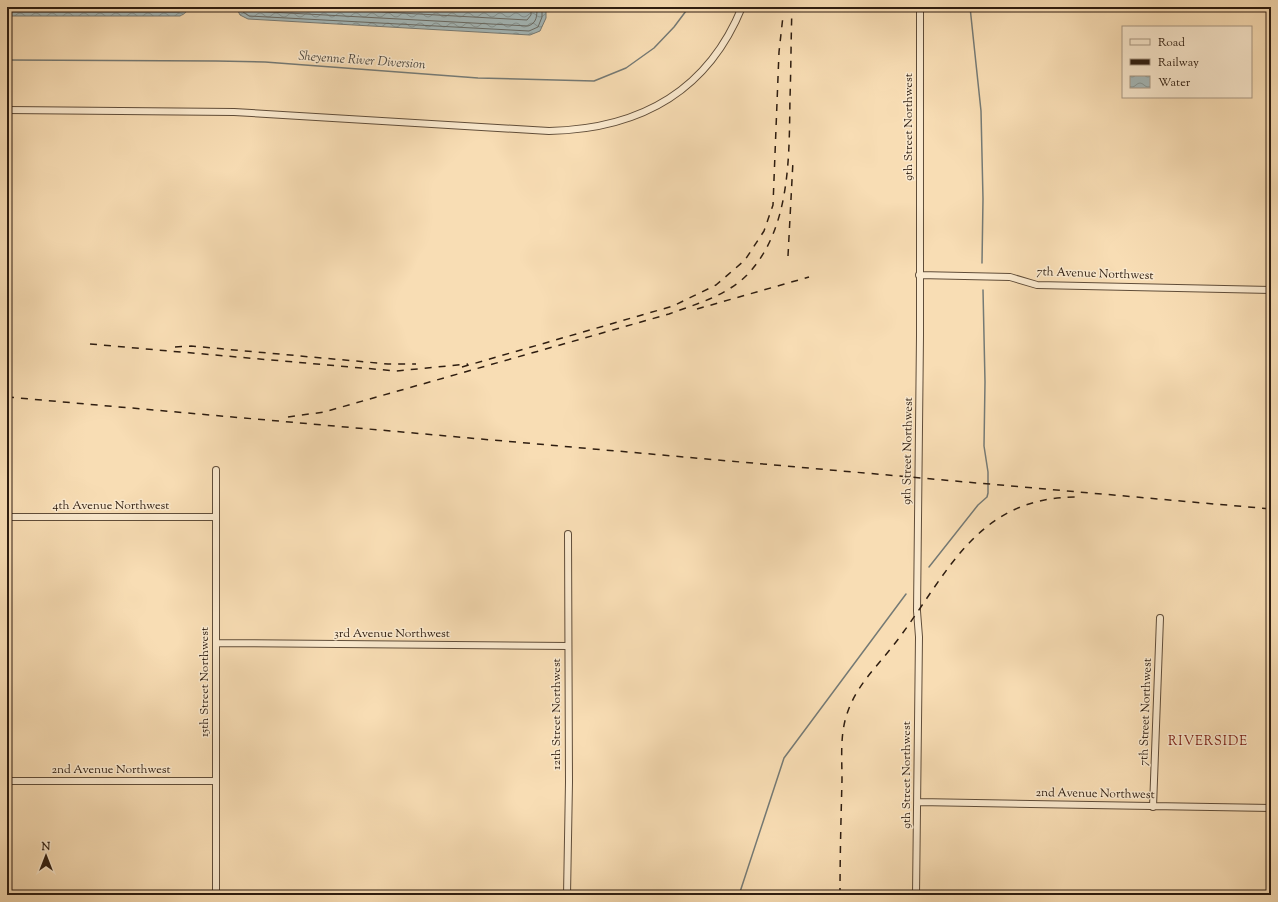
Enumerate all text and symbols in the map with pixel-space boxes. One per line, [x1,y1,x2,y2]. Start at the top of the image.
legend [1122,26,1252,98]
text: Road [1158,34,1185,52]
water label: Sheyenne River Diversion [298,48,426,74]
text: Railway [1158,54,1199,72]
street label: 9th Street Northwest [900,73,918,181]
text: Water [1158,74,1191,92]
street label: 7th Avenue Northwest [1036,263,1154,285]
street label: 9th Street Northwest [898,397,918,505]
street label: 4th Avenue Northwest [53,497,169,515]
street label: 3rd Avenue Northwest [334,625,450,643]
street label: 15th Street Northwest [196,627,214,737]
street label: 12th Street Northwest [548,658,566,770]
street label: 7th Street Northwest [1135,658,1157,766]
street label: 9th Street Northwest [898,721,916,829]
district label: RIVERSIDE [1168,733,1248,751]
street label: 2nd Avenue Northwest [51,761,171,779]
street label: 2nd Avenue Northwest [1035,784,1155,804]
north arrow [26,836,66,876]
text: N [41,839,51,855]

